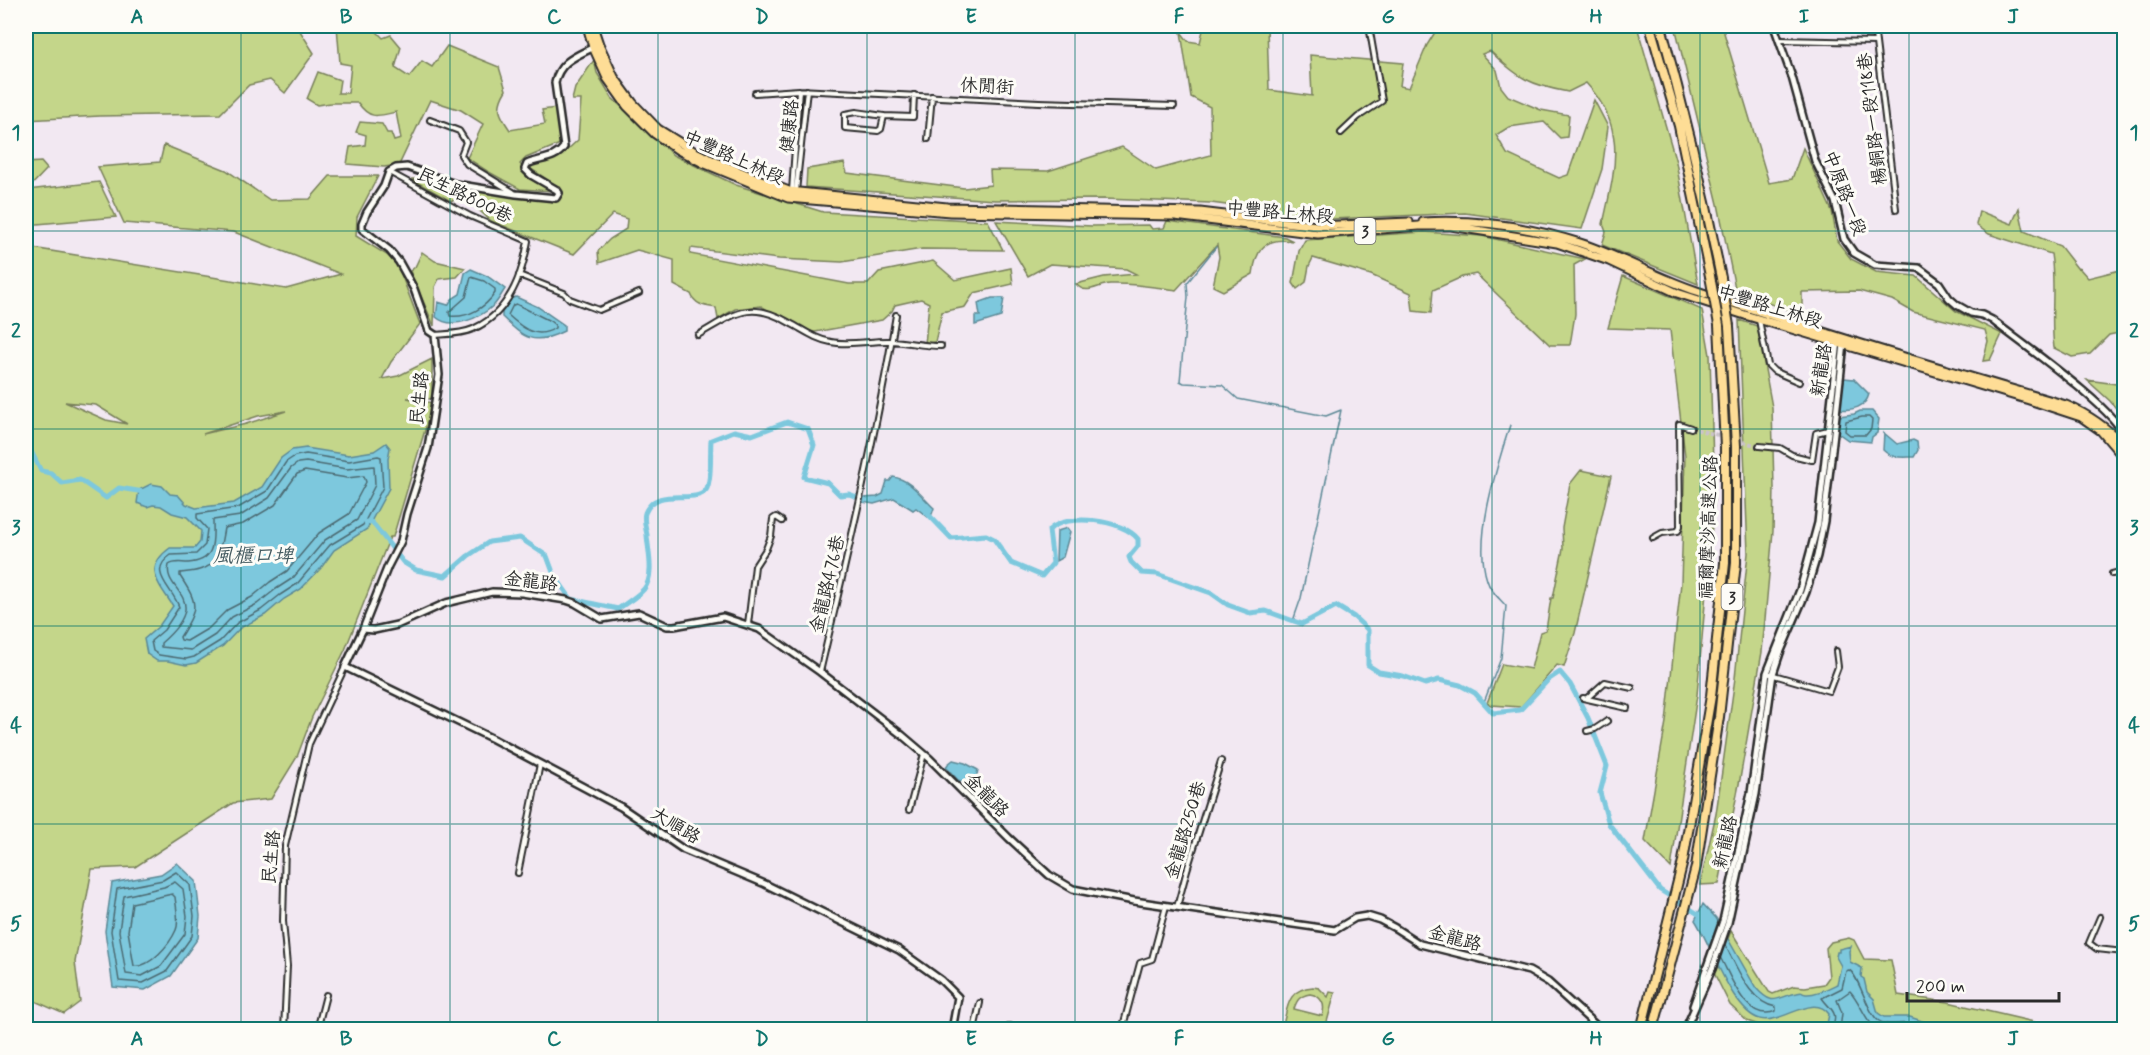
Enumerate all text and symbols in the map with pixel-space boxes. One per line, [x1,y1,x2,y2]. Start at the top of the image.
text: A [130,4,144,31]
text: B [340,4,353,31]
text: C [547,4,562,31]
text: D [755,4,769,31]
text: E [965,4,977,31]
text: F [1174,4,1185,31]
text: G [1381,4,1395,31]
text: H [1589,4,1603,31]
text: I [1799,4,1809,31]
text: J [2007,4,2019,31]
street label: 楊銅路一段118巷 [1853,51,1893,187]
street label: 休閒街 [959,74,1015,100]
street label: 健康路 [775,98,805,154]
text: 1 [12,120,20,147]
text: 1 [2130,120,2138,147]
street label: 中豐路上林段 [679,125,788,191]
street label: 中原路一段 [1817,147,1871,240]
street label: 民生路800巷 [413,162,516,229]
street label: 中豐路上林段 [1225,196,1335,230]
road number: 3 [1354,218,1376,244]
street label: 中豐路上林段 [1715,280,1825,334]
text: 2 [11,318,21,345]
text: 2 [2129,318,2139,345]
street label: 新龍路 [1806,342,1838,399]
street label: 民生路 [405,370,435,426]
street label: 福爾摩沙高速公路 [1694,455,1724,599]
text: 3 [11,515,21,542]
text: 3 [2129,515,2139,542]
street label: 金龍路476巷 [805,533,851,636]
water label: 風櫃口埤 [213,543,295,570]
street label: 金龍路 [503,567,559,597]
road number: 3 [1722,584,1742,610]
text: 4 [10,713,22,740]
text: 4 [2128,713,2140,740]
street label: 金龍路 [959,768,1014,823]
street label: 金龍路250巷 [1160,778,1212,882]
street label: 大順路 [646,802,705,850]
street label: 新龍路 [1708,813,1744,871]
street label: 民生路 [258,829,286,885]
text: 5 [10,911,22,938]
text: 5 [2128,911,2140,938]
street label: 金龍路 [1426,920,1484,958]
scale bar [1907,965,2058,1003]
text: 200 m [1916,975,1965,999]
text: A [130,1026,144,1053]
text: B [340,1026,353,1053]
text: C [547,1026,562,1053]
text: D [755,1026,769,1053]
text: E [965,1026,977,1053]
text: F [1174,1026,1185,1053]
text: G [1381,1026,1395,1053]
text: H [1589,1026,1603,1053]
text: I [1799,1026,1809,1053]
text: J [2007,1026,2019,1053]

